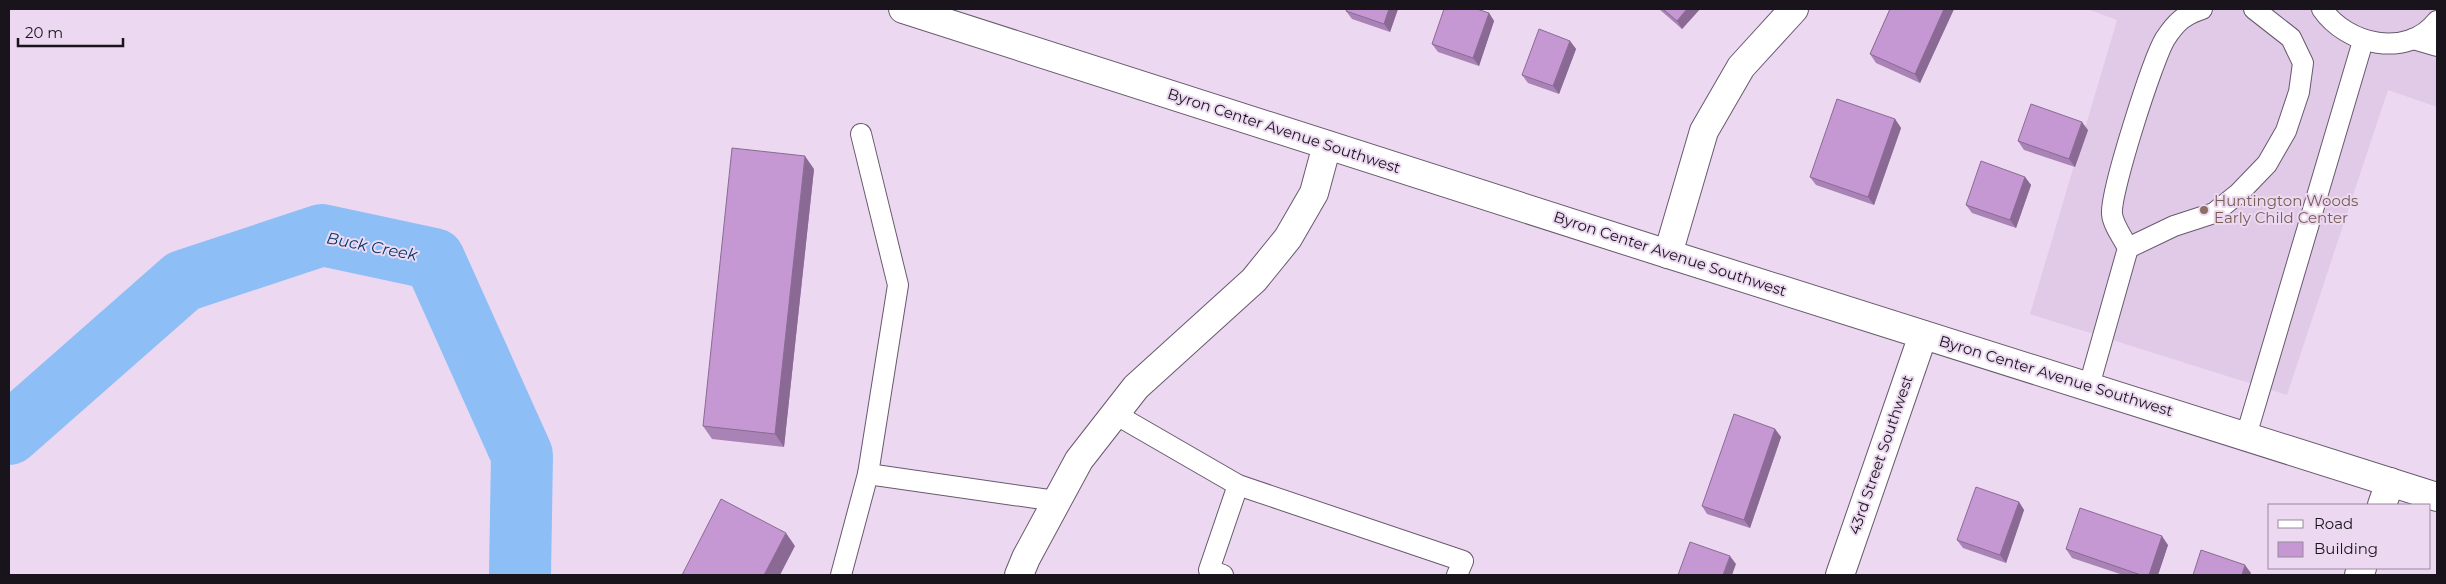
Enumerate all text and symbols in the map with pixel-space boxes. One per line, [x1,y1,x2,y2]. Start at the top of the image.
scale bar [18,15,122,47]
text: 20 m [25,23,63,42]
street label: Byron Center Avenue Southwest [1165,84,1403,177]
place label: Huntington Woods Early Child Center [2214,191,2358,227]
marker: Huntington Woods Early Child Center [2198,204,2210,216]
street label: Byron Center Avenue Southwest [1551,207,1789,300]
water label: Buck Creek [325,228,420,265]
street label: Byron Center Avenue Southwest [1937,331,2176,420]
street label: 43rd Street Southwest [1844,373,1917,537]
legend [2268,504,2431,569]
text: Road [2314,514,2353,533]
text: Building [2314,539,2378,558]

